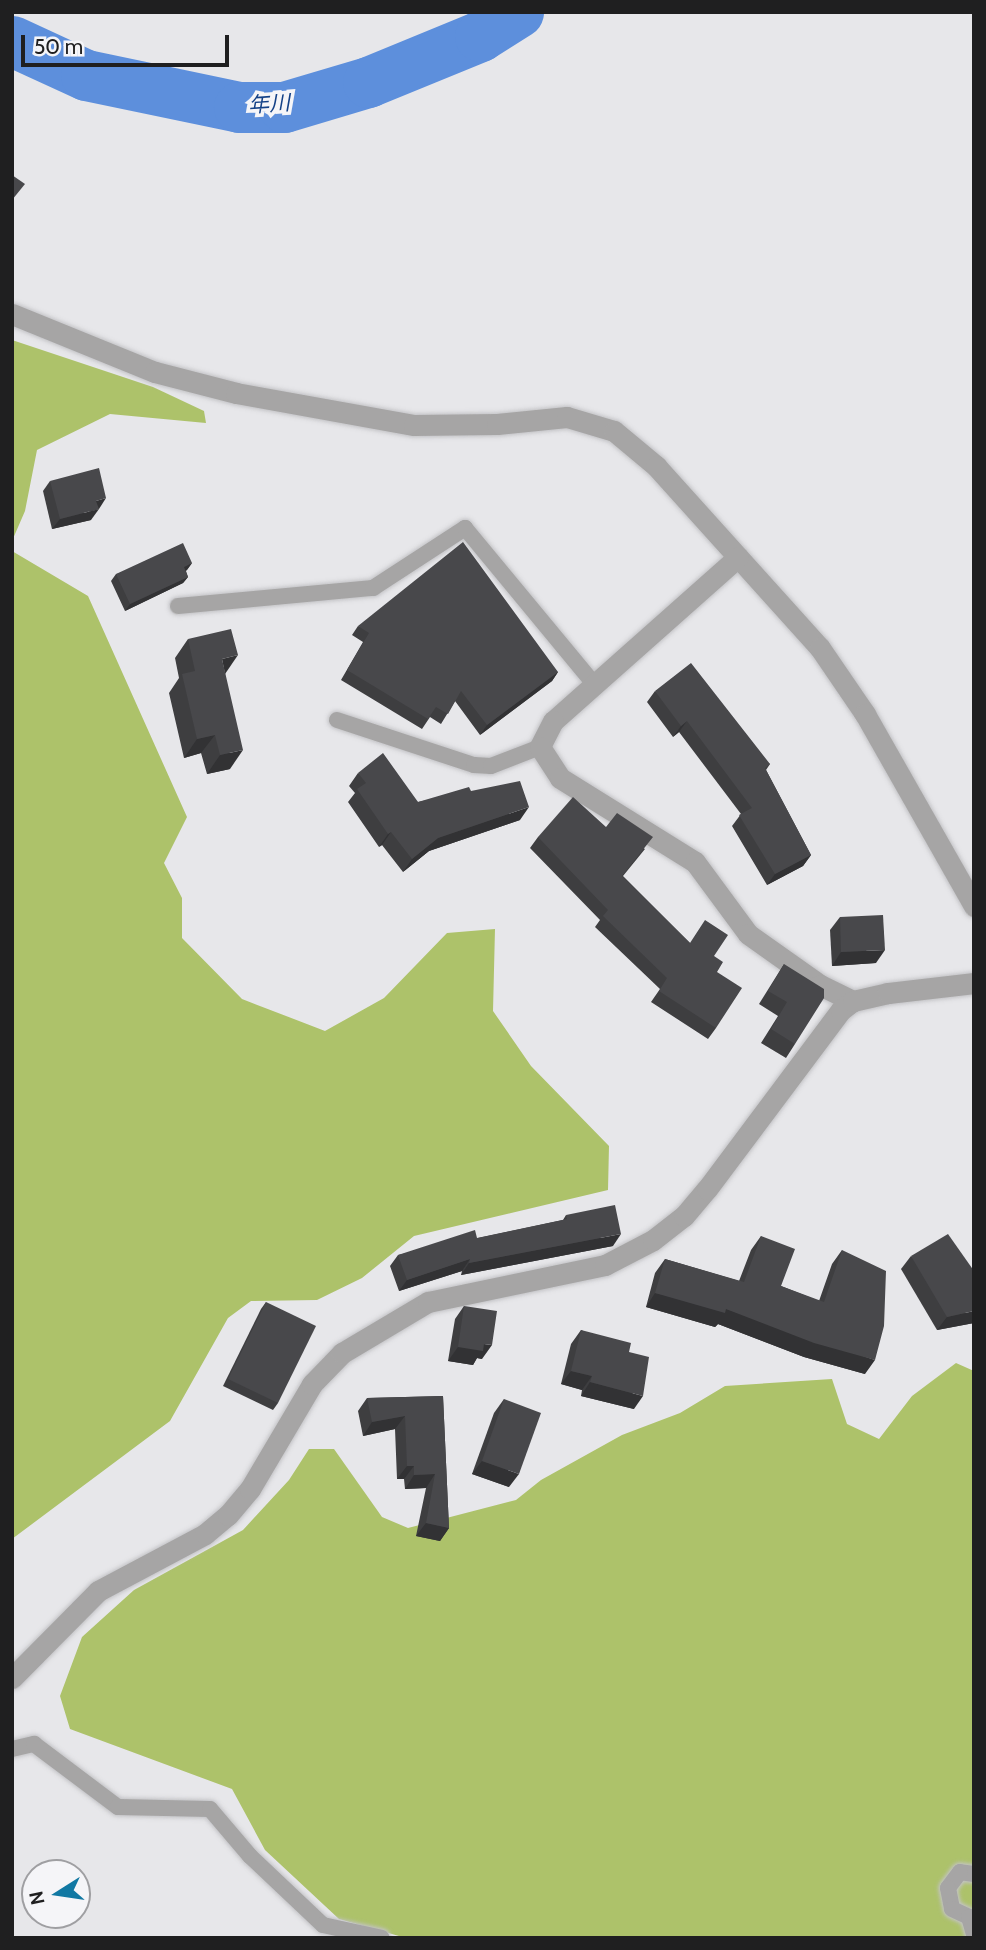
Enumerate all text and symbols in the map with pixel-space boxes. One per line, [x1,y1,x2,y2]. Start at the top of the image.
scale bar [24,21,233,65]
text: 50 m [34,34,83,59]
water label: 年川 [247,90,291,118]
north arrow [21,1859,91,1929]
text: N [24,1889,50,1907]

